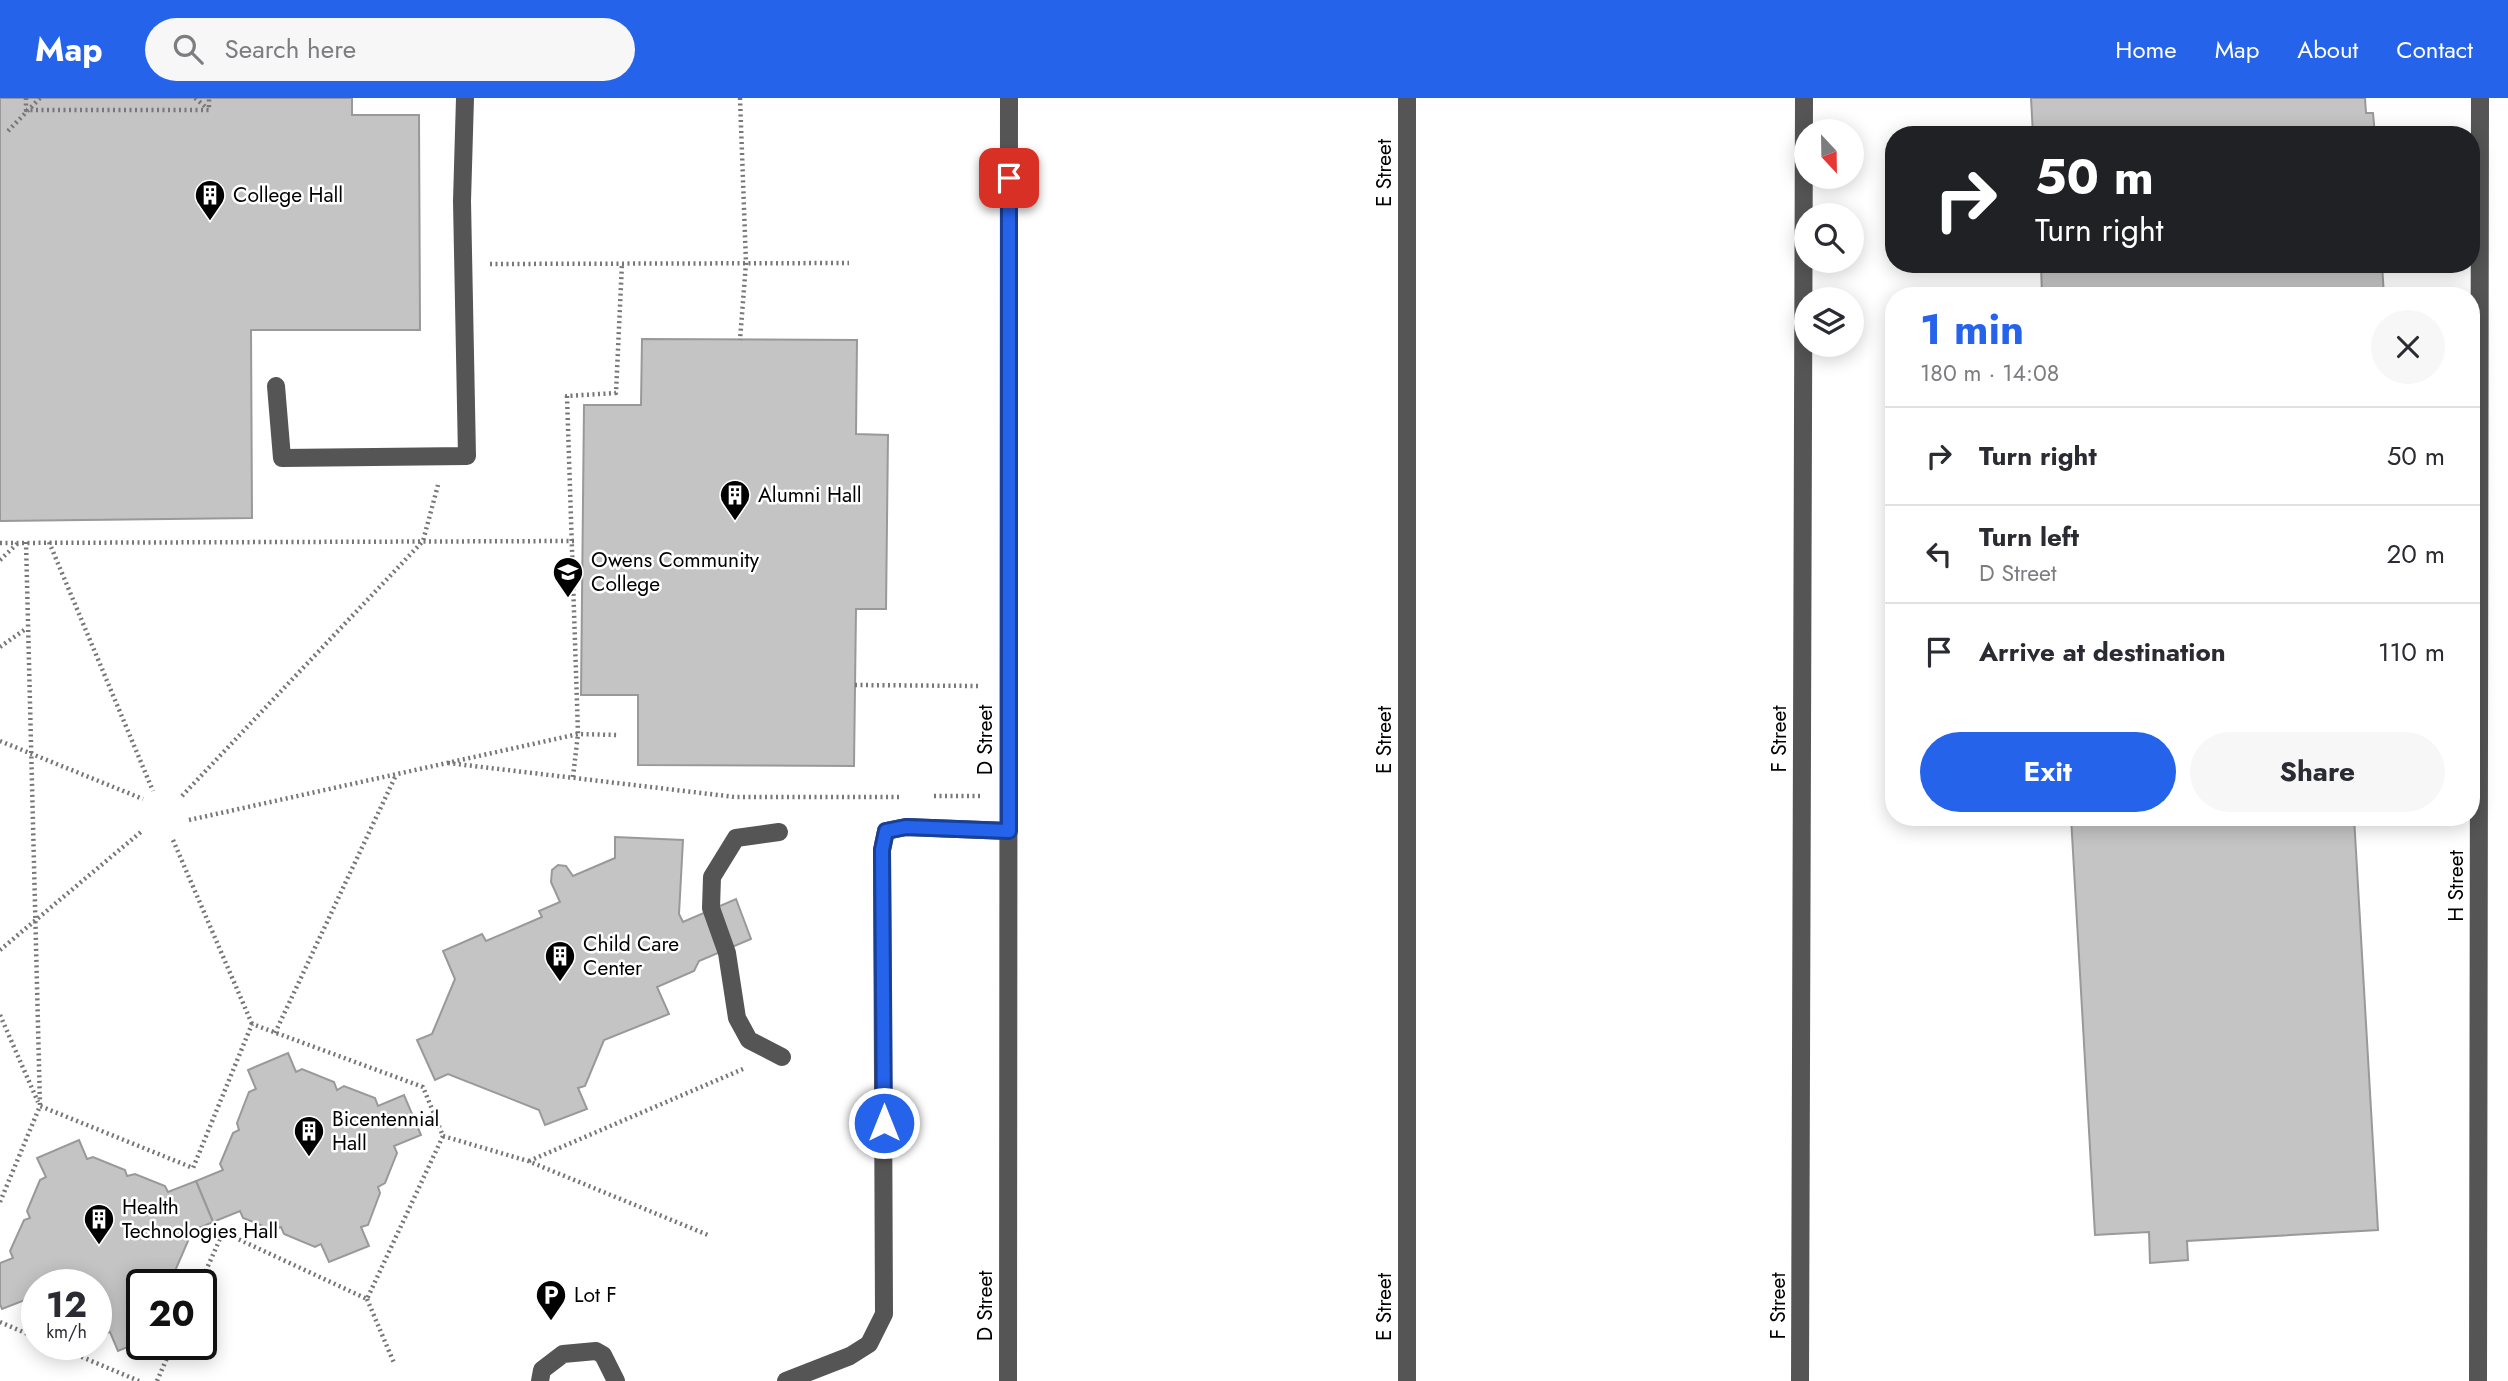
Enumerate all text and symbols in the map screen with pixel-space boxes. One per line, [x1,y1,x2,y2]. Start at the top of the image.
search box [145,18,635,81]
text: Map [35,26,103,73]
icon: search [169,30,207,68]
text: Search here [225,30,356,68]
text: Home [2115,32,2177,67]
text: Map [2215,32,2259,67]
text: About [2297,32,2358,67]
text: Contact [2396,32,2473,67]
north arrow [1794,119,1864,189]
map controls [1794,119,1864,357]
street label: E Street [1369,139,1399,207]
text: 50 m [2035,142,2154,212]
pin [979,148,1039,208]
icon: right [1920,154,2011,245]
icon: arrive [990,159,1028,197]
building icon: College Hall [193,178,227,222]
place label: College Hall [233,180,343,210]
button: search [1794,203,1864,273]
text: Turn right [2035,207,2164,253]
button: layers [1794,287,1864,357]
text: 1 min [1920,299,2024,360]
button: close [2371,310,2445,384]
text: 180 m · 14:08 [1920,356,2059,390]
icon: right [1920,437,1958,475]
text: Turn right [1979,437,2097,475]
text: 50 m [2387,437,2445,475]
building icon: Alumni Hall [718,478,752,522]
place label: Alumni Hall [758,480,862,510]
text: Turn left [1979,518,2079,556]
icon: left [1920,535,1958,573]
text: 20 m [2387,535,2445,573]
place label: Owens Community College [591,545,760,599]
school or university icon: Owens Community College [551,555,585,599]
text: D Street [1979,556,2056,590]
icon: arrive [1920,633,1958,671]
text: Arrive at destination [1979,633,2226,671]
text: 110 m [2378,633,2445,671]
street label: D Street [970,705,1000,775]
street label: E Street [1369,706,1399,774]
street label: F Street [1764,706,1794,772]
button: Exit [1920,732,2176,812]
button: Share [2190,732,2445,812]
street label: H Street [2441,850,2471,922]
place label: Child Care Center [583,929,679,983]
building icon: Child Care Center [543,939,577,983]
position arrow [847,1086,921,1160]
place label: Bicentennial Hall [332,1104,439,1158]
building icon: Bicentennial Hall [292,1114,326,1158]
place label: Health Technologies Hall [122,1192,278,1246]
building icon: Health Technologies Hall [82,1202,116,1246]
speed limit sign: 20 [126,1269,217,1360]
street label: D Street [970,1271,1000,1341]
street label: E Street [1369,1273,1399,1341]
street label: F Street [1763,1273,1793,1339]
parking icon: Lot F [534,1278,568,1322]
text: 12 [46,1280,87,1330]
place label: Lot F [574,1280,617,1310]
text: km/h [46,1319,87,1345]

